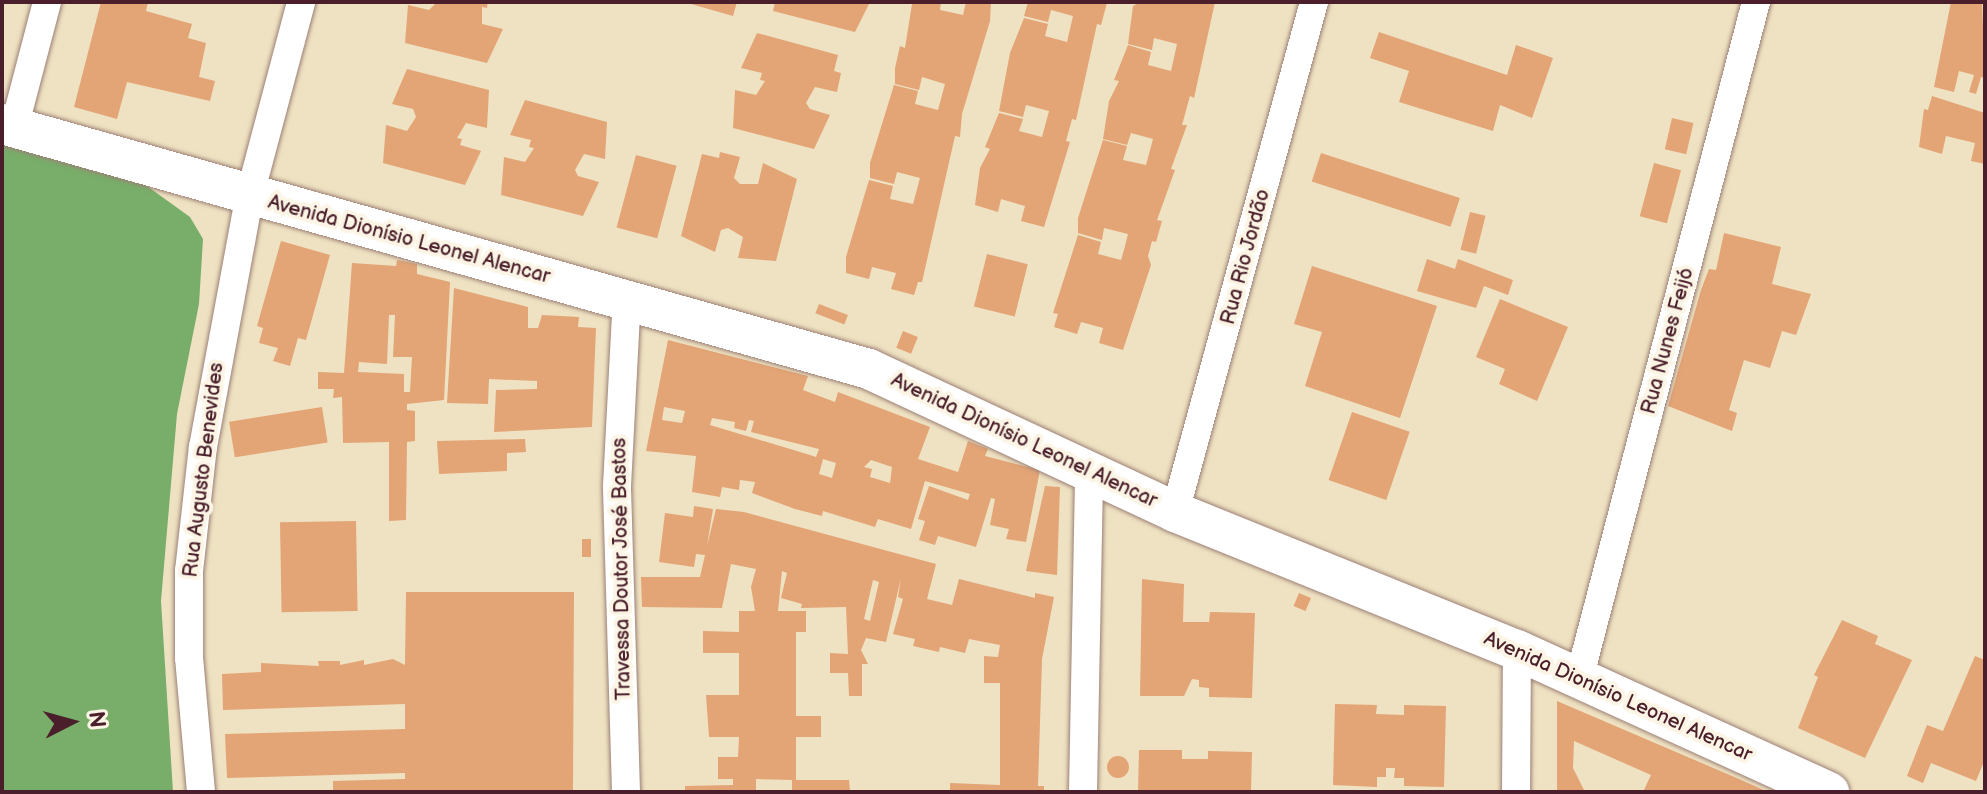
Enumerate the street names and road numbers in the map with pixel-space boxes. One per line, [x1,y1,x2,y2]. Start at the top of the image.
street label: Rua Rio Jordão [1216,186,1276,328]
street label: Avenida Dionísio Leonel Alencar [265,191,553,289]
street label: Rua Nunes Feijó [1637,265,1699,417]
street label: Rua Augusto Benevides [179,361,229,579]
street label: Avenida Dionísio Leonel Alencar [887,369,1161,513]
street label: Travessa Doutor José Bastos [608,437,636,701]
street label: Avenida Dionísio Leonel Alencar [1480,627,1756,767]

